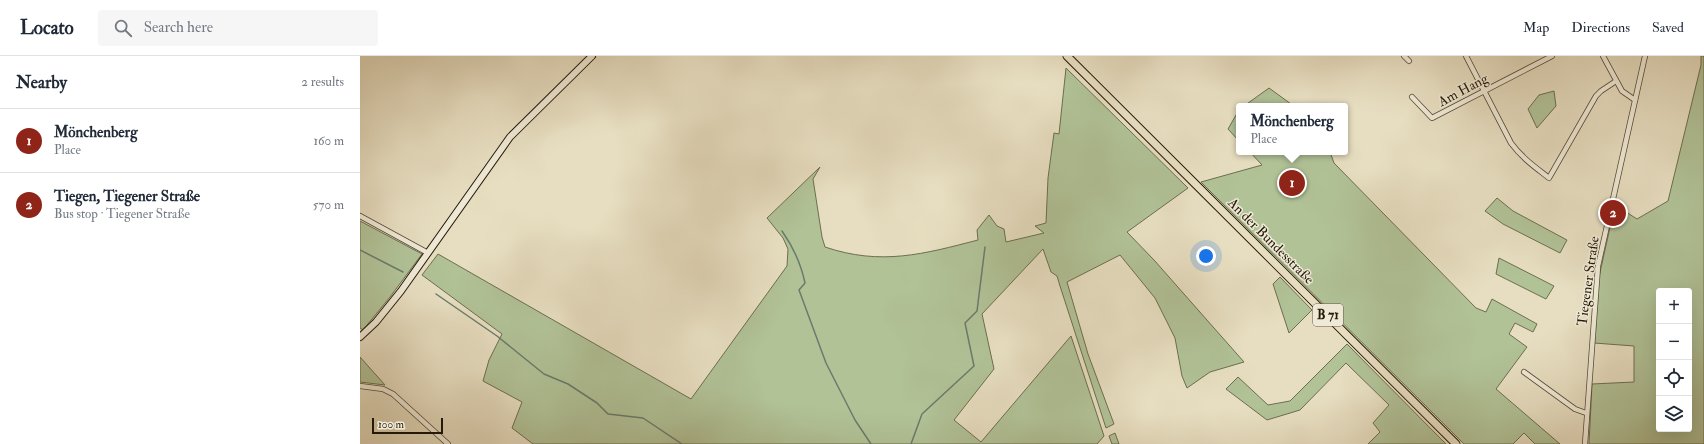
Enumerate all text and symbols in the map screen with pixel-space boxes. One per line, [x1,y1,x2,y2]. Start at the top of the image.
search box [98,10,378,46]
text: Locato [20,16,74,40]
icon: search [112,17,134,39]
text: Search here [144,18,213,37]
text: Map [1523,19,1549,36]
text: Directions [1571,19,1630,36]
text: Saved [1652,19,1684,36]
street label: Am Hang [1434,69,1492,111]
text: Nearby [16,72,67,93]
text: 2 results [301,74,344,90]
popup [1236,103,1348,155]
text: Mönchenberg [1250,112,1334,131]
text: Mönchenberg [54,123,138,142]
text: Place [1250,131,1277,147]
text: 1 [27,133,31,149]
text: 160 m [313,133,344,149]
text: Place [54,142,81,158]
pin: 1 [1279,168,1305,198]
text: Tiegen, Tiegener Straße [54,187,200,206]
street label: An der Bundesstraße [1224,194,1318,288]
text: 2 [26,197,32,213]
text: 570 m [313,197,344,213]
pin: 2 [1600,198,1626,228]
text: Bus stop · Tiegener Straße [54,206,190,222]
street label: Tiegener Straße [1573,235,1603,327]
your location [1196,246,1216,266]
map controls [1656,288,1692,432]
button: + [1656,288,1692,324]
road number: B 71 [1313,304,1343,326]
button: − [1656,324,1692,360]
button: locate [1656,360,1692,396]
button: layers [1656,396,1692,432]
scale bar [372,416,443,435]
text: 100 m [378,418,404,431]

